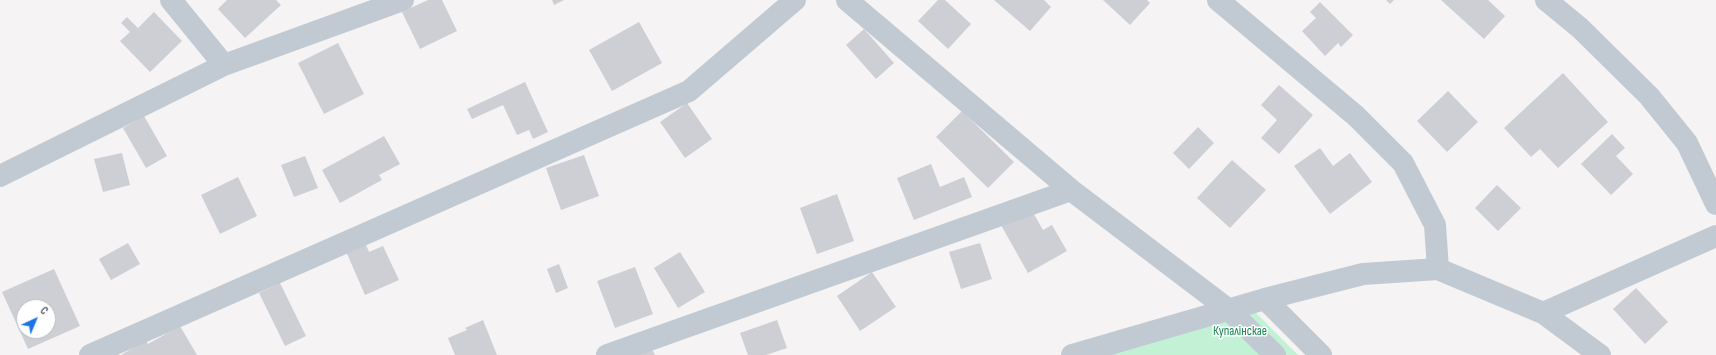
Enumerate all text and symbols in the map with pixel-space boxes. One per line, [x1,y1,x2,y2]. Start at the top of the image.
north arrow [16,299,56,339]
text: С [37,304,51,317]
park label: Купалінскае [1213,324,1267,340]

